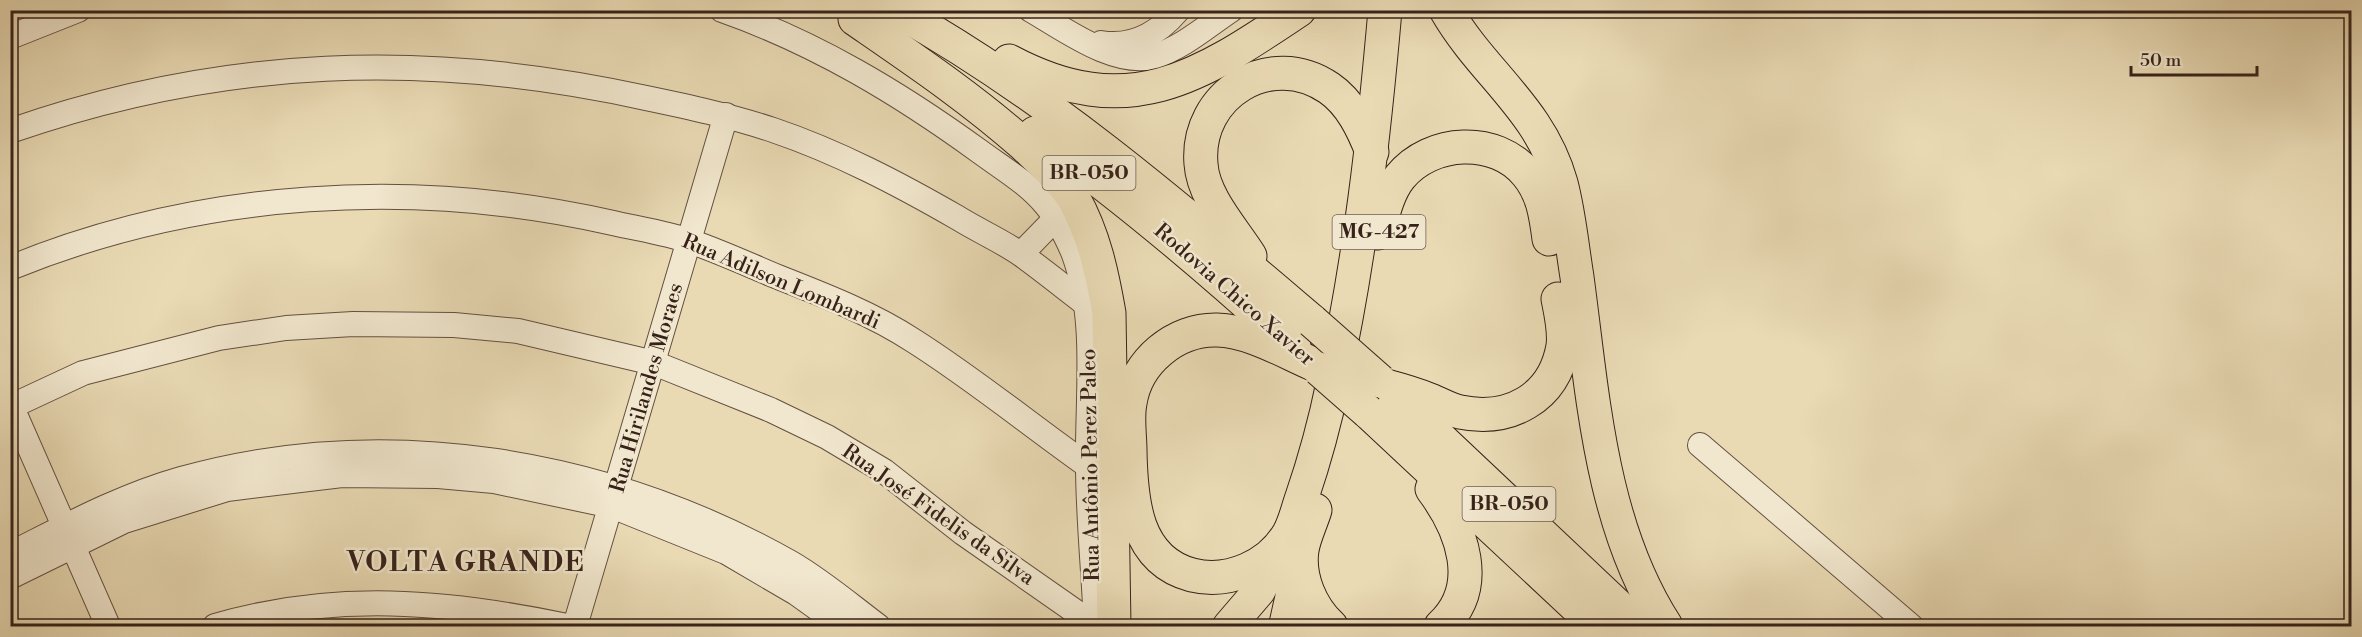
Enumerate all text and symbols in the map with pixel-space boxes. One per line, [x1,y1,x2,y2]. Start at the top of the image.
scale bar [2131,39,2257,77]
text: 50 m [2140,49,2182,72]
road number: BR-050 [1042,156,1136,190]
road number: MG-427 [1332,215,1426,249]
street label: Rodovia Chico Xavier [1148,218,1320,372]
street label: Rua Adilson Lombardi [678,228,884,336]
street label: Rua Hirilandes Moraes [605,280,689,496]
street label: Rua Antônio Perez Paleo [1076,348,1106,582]
street label: Rua José Fidelis da Silva [837,439,1040,592]
road number: BR-050 [1462,487,1556,521]
district label: VOLTA GRANDE [346,546,585,580]

